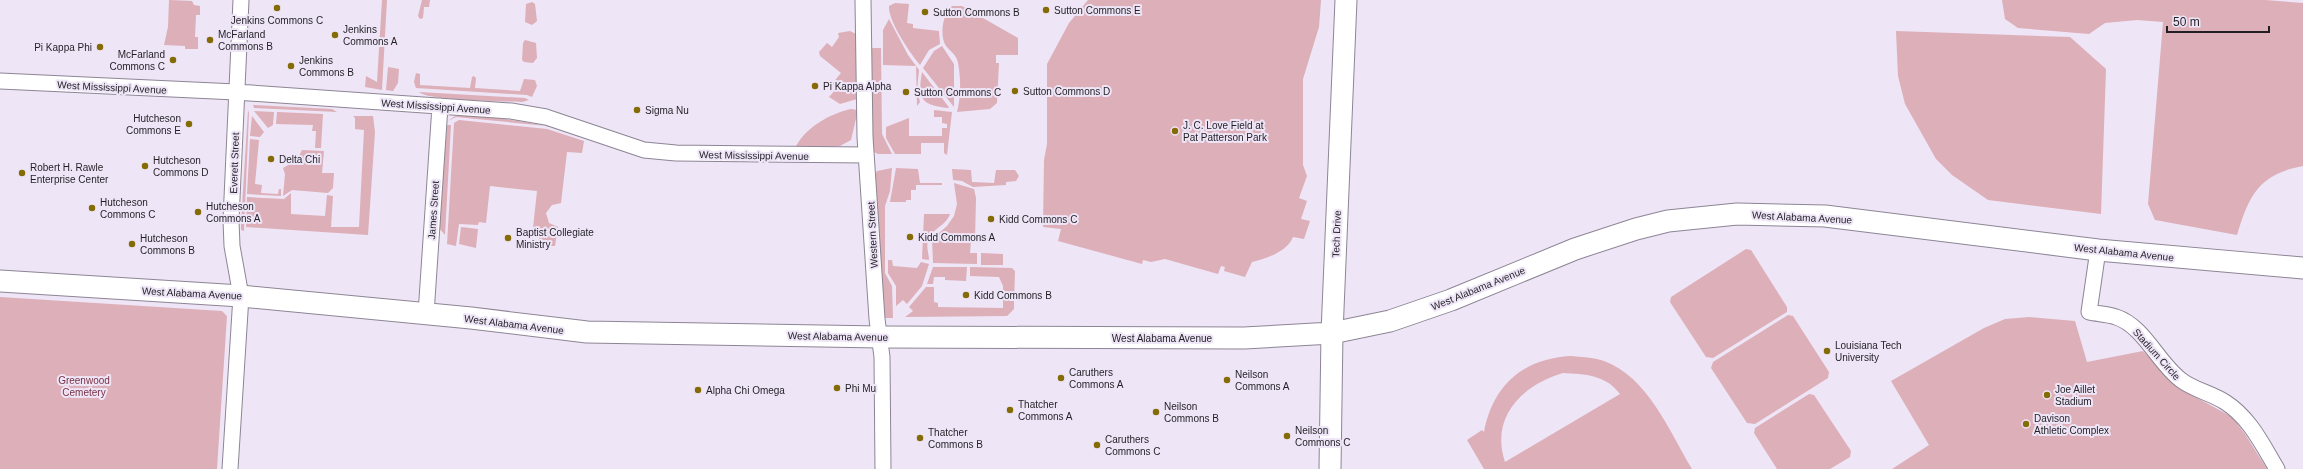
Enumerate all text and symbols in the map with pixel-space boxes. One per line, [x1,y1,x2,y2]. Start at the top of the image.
marker: Jenkins Commons C [272,3,282,13]
marker: Sutton Commons E [1041,5,1051,15]
place label: Sutton Commons E [1054,5,1141,16]
marker: Sutton Commons B [920,7,930,17]
place label: Sutton Commons B [933,7,1020,18]
scale bar [2167,8,2269,34]
place label: Jenkins Commons C [231,15,323,26]
text: 50 m [2173,15,2200,29]
place label: Jenkins Commons A [343,24,398,47]
place label: McFarland Commons B [218,29,273,52]
marker: Jenkins Commons A [330,30,340,40]
marker: McFarland Commons B [205,35,215,45]
place label: Pi Kappa Phi [34,42,92,53]
marker: Pi Kappa Phi [95,42,105,52]
place label: McFarland Commons C [109,49,165,72]
marker: McFarland Commons C [168,55,178,65]
place label: Jenkins Commons B [299,55,354,78]
marker: Jenkins Commons B [286,61,296,71]
street label: West Mississippi Avenue [57,79,167,96]
marker: Pi Kappa Alpha [810,81,820,91]
place label: Pi Kappa Alpha [823,81,892,92]
marker: Sutton Commons D [1010,86,1020,96]
place label: Sutton Commons D [1023,86,1110,97]
marker: Sutton Commons C [901,87,911,97]
place label: Sutton Commons C [914,87,1001,98]
street label: West Mississippi Avenue [381,97,491,116]
marker: Sigma Nu [632,105,642,115]
place label: Sigma Nu [645,105,689,116]
place label: Hutcheson Commons E [126,113,181,136]
marker: Hutcheson Commons E [184,119,194,129]
place label: J. C. Love Field at Pat Patterson Park [1183,120,1268,143]
marker: J. C. Love Field at Pat Patterson Park [1170,126,1180,136]
street label: Everett Street [228,132,241,194]
street label: West Mississippi Avenue [699,149,809,162]
marker: Delta Chi [266,154,276,164]
place label: Delta Chi [279,154,320,165]
place label: Hutcheson Commons D [153,155,209,178]
marker: Hutcheson Commons D [140,161,150,171]
place label: Robert H. Rawle Enterprise Center [30,162,109,185]
marker: Robert H. Rawle Enterprise Center [17,168,27,178]
street label: James Street [426,180,441,240]
place label: Hutcheson Commons C [100,197,156,220]
place label: Hutcheson Commons A [206,201,261,224]
street label: Western Street [865,201,880,268]
marker: Hutcheson Commons C [87,203,97,213]
marker: Hutcheson Commons A [193,207,203,217]
street label: West Alabama Avenue [1752,209,1853,226]
street label: Tech Drive [1330,210,1343,258]
marker: Kidd Commons C [986,214,996,224]
place label: Kidd Commons C [999,214,1077,225]
place label: Baptist Collegiate Ministry [516,227,594,250]
marker: Kidd Commons A [905,232,915,242]
place label: Kidd Commons A [918,232,996,243]
place label: Hutcheson Commons B [140,233,195,256]
marker: Baptist Collegiate Ministry [503,233,513,243]
marker: Hutcheson Commons B [127,239,137,249]
street label: West Alabama Avenue [2074,242,2175,263]
street label: West Alabama Avenue [1430,264,1527,312]
street label: West Alabama Avenue [142,285,243,302]
marker: Kidd Commons B [961,290,971,300]
place label: Kidd Commons B [974,290,1052,301]
street label: West Alabama Avenue [464,313,565,336]
street label: Stadium Circle [2131,326,2183,382]
street label: West Alabama Avenue [788,330,889,343]
street label: West Alabama Avenue [1112,333,1213,344]
place label: Louisiana Tech University [1835,340,1902,363]
marker: Louisiana Tech University [1822,346,1832,356]
place label: Caruthers Commons A [1069,367,1124,390]
place label: Neilson Commons A [1235,369,1290,392]
marker: Caruthers Commons A [1056,373,1066,383]
park label: Greenwood Cemetery [58,375,110,398]
marker: Neilson Commons A [1222,375,1232,385]
marker: Phi Mu [832,383,842,393]
place label: Phi Mu [845,383,876,394]
place label: Joe Aillet Stadium [2055,384,2095,407]
marker: Alpha Chi Omega [693,385,703,395]
place label: Alpha Chi Omega [706,385,785,396]
marker: Joe Aillet Stadium [2042,390,2052,400]
place label: Thatcher Commons A [1018,399,1073,422]
place label: Neilson Commons B [1164,401,1219,424]
marker: Thatcher Commons A [1005,405,1015,415]
marker: Neilson Commons B [1151,407,1161,417]
place label: Davison Athletic Complex [2034,413,2109,436]
marker: Davison Athletic Complex [2021,419,2031,429]
place label: Neilson Commons C [1295,425,1351,448]
place label: Thatcher Commons B [928,427,983,450]
marker: Neilson Commons C [1282,431,1292,441]
marker: Thatcher Commons B [915,433,925,443]
place label: Caruthers Commons C [1105,434,1161,457]
marker: Caruthers Commons C [1092,440,1102,450]

